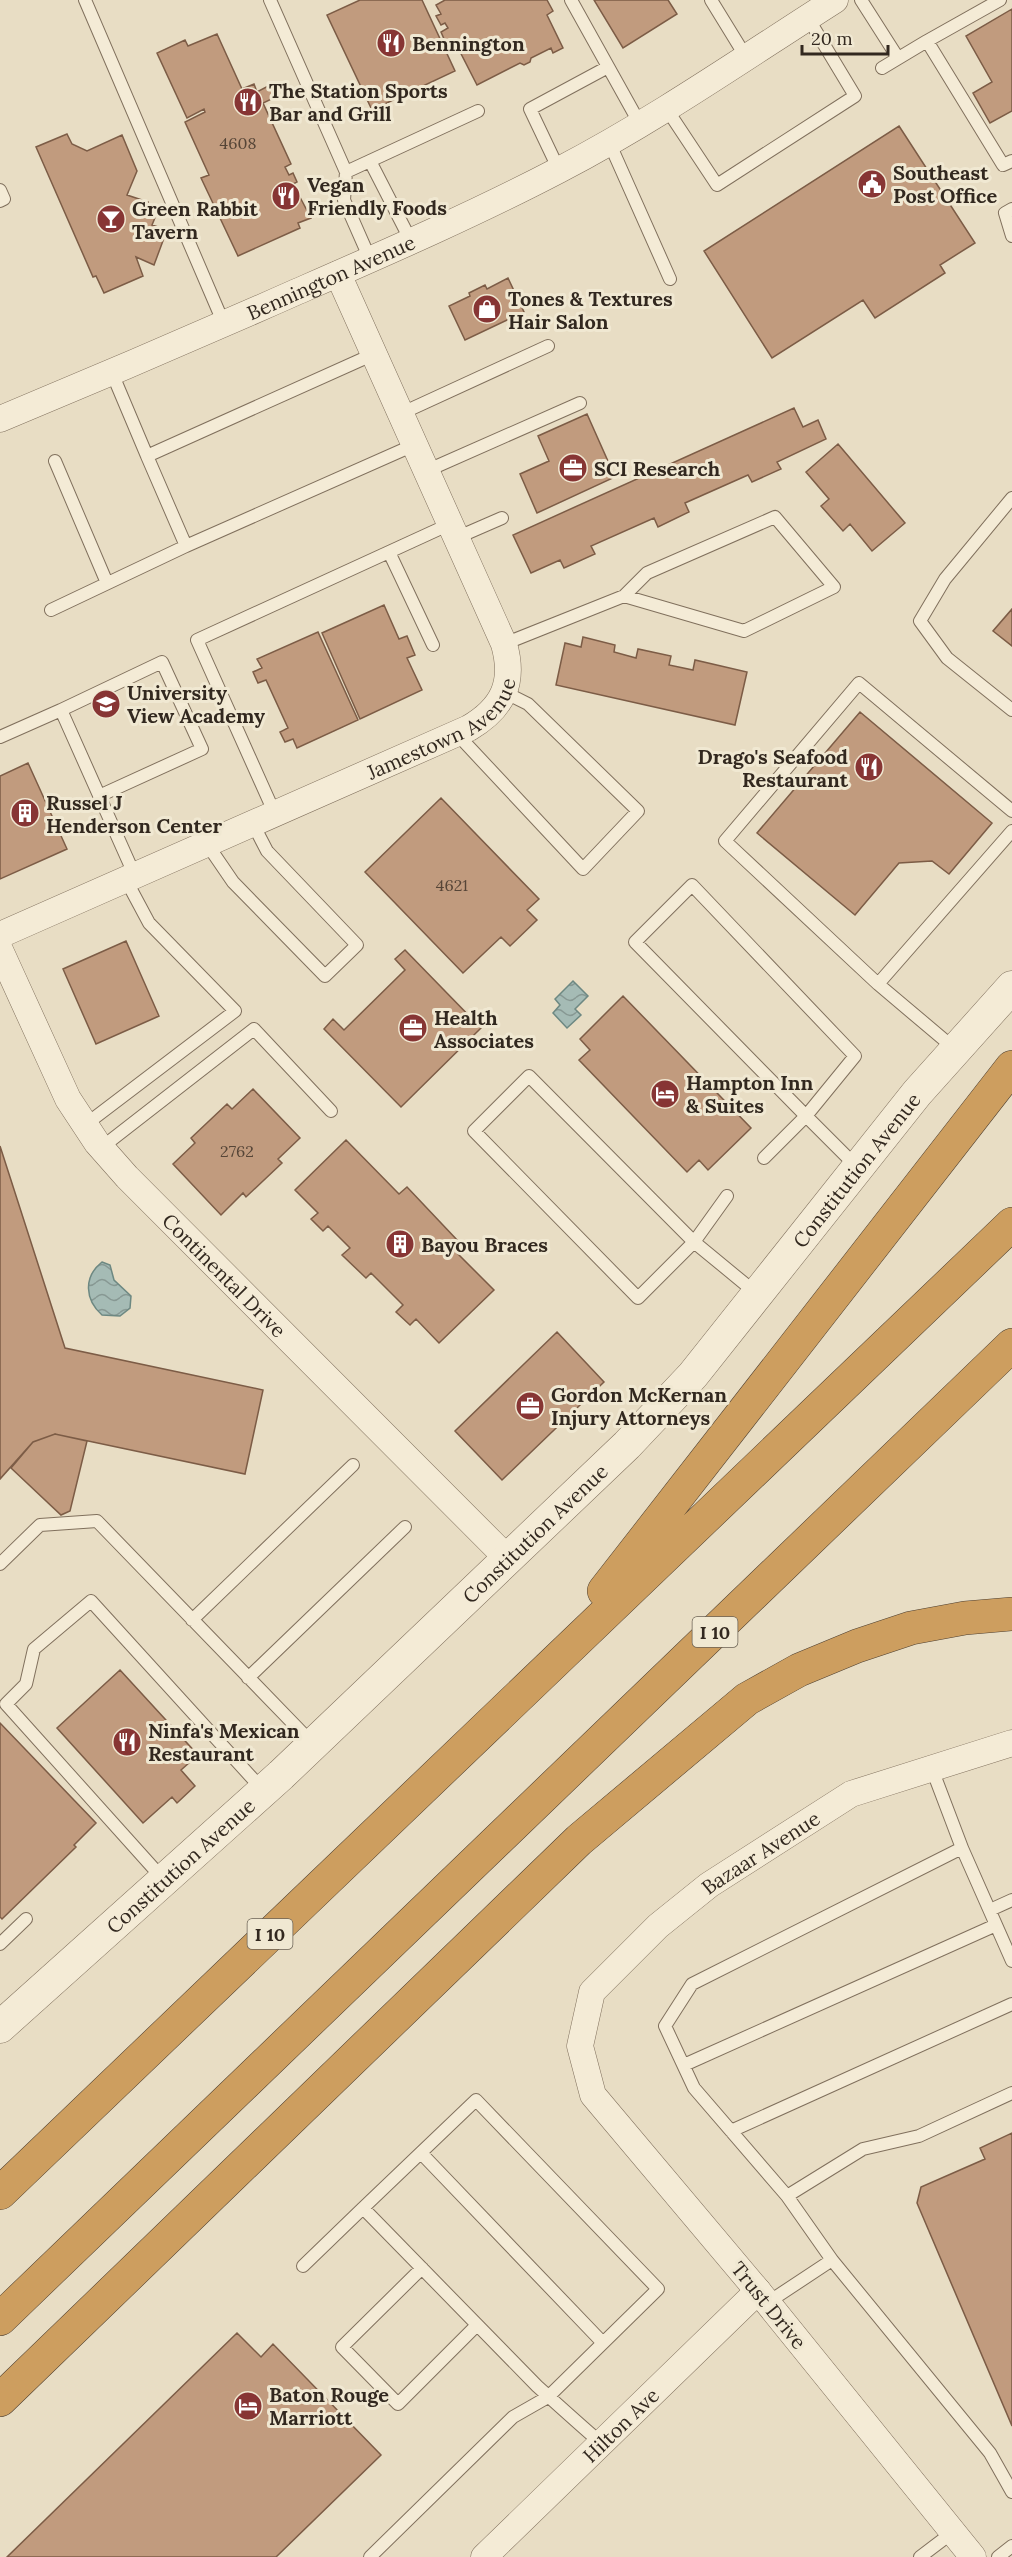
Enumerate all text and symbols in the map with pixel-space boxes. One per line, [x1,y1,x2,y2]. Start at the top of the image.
scale bar [802,18,888,56]
restaurant icon: Bennington [375,27,407,59]
text: 20 m [811,27,853,50]
place label: Bennington [412,31,525,56]
place label: The Station Sports Bar and Grill [269,78,448,126]
restaurant icon: The Station Sports Bar and Grill [232,86,264,118]
house number: 4608 [220,133,256,153]
place label: Southeast Post Office [893,160,997,208]
public building icon: Southeast Post Office [856,168,888,200]
place label: Vegan Friendly Foods [307,172,447,220]
restaurant icon: Vegan Friendly Foods [270,180,302,212]
place label: Green Rabbit Tavern [132,196,258,244]
bar icon: Green Rabbit Tavern [95,203,127,235]
street label: Bennington Avenue [243,229,419,325]
place label: Tones & Textures Hair Salon [508,286,673,334]
shop icon: Tones & Textures Hair Salon [471,293,503,325]
office icon: SCI Research [557,452,589,484]
place label: SCI Research [594,456,721,481]
street label: Jamestown Avenue [362,675,520,785]
place label: University View Academy [127,680,265,728]
school or university icon: University View Academy [90,688,122,720]
place label: Drago's Seafood Restaurant [698,744,849,792]
restaurant icon: Drago's Seafood Restaurant [853,751,885,783]
place label: Russel J Henderson Center [46,790,223,838]
building icon: Russel J Henderson Center [9,797,41,829]
house number: 4621 [436,875,468,895]
place label: Health Associates [434,1005,534,1053]
office icon: Health Associates [397,1012,429,1044]
place label: Hampton Inn & Suites [686,1070,814,1118]
hotel icon: Hampton Inn & Suites [649,1078,681,1110]
street label: Constitution Avenue [787,1087,925,1252]
house number: 2762 [220,1141,254,1161]
street label: Continental Drive [158,1208,292,1342]
building icon: Bayou Braces [384,1228,416,1260]
place label: Bayou Braces [421,1232,548,1257]
place label: Gordon McKernan Injury Attorneys [551,1382,727,1430]
office icon: Gordon McKernan Injury Attorneys [514,1390,546,1422]
street label: Constitution Avenue [457,1458,612,1608]
road number: I 10 [692,1617,738,1647]
place label: Ninfa's Mexican Restaurant [148,1718,300,1766]
restaurant icon: Ninfa's Mexican Restaurant [111,1726,143,1758]
street label: Constitution Avenue [101,1792,260,1938]
street label: Bazaar Avenue [696,1805,824,1899]
road number: I 10 [248,1919,292,1949]
street label: Trust Drive [726,2256,812,2354]
place label: Baton Rouge Marriott [269,2382,389,2430]
street label: Hilton Ave [577,2382,664,2467]
hotel icon: Baton Rouge Marriott [232,2390,264,2422]

